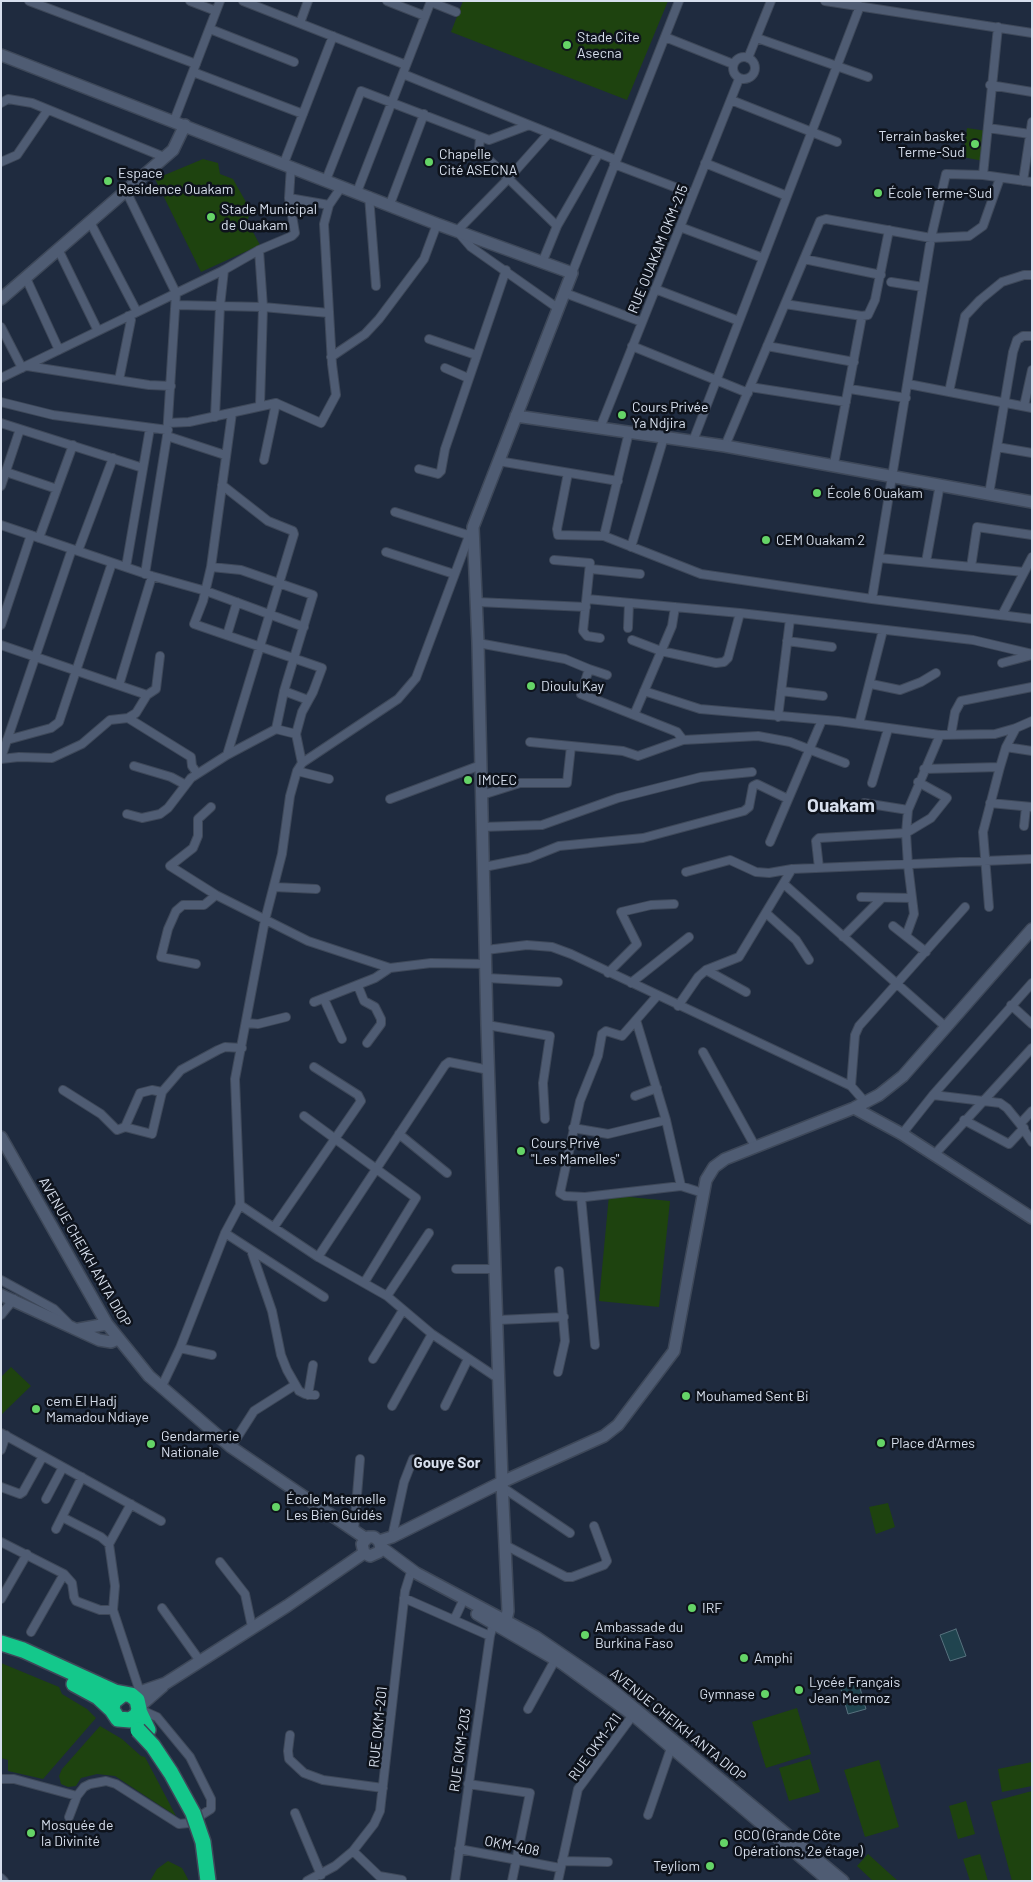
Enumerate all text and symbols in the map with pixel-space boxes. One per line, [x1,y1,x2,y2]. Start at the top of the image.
place label: Stade Cite Asecna [577,29,640,62]
marker: Stade Cite Asecna [561,39,573,51]
place label: Terrain basket Terme-Sud [879,128,965,160]
marker: Terrain basket Terme-Sud [969,138,981,150]
place label: Chapelle Cité ASECNA [439,146,517,178]
marker: Chapelle Cité ASECNA [423,156,435,168]
place label: Espace Residence Ouakam [118,165,233,198]
marker: Espace Residence Ouakam [102,175,114,187]
street label: RUE OUAKAM OKM-215 [624,182,692,316]
place label: École Terme-Sud [888,185,992,201]
marker: École Terme-Sud [872,187,884,199]
place label: Stade Municipal de Ouakam [221,201,317,233]
marker: Stade Municipal de Ouakam [205,211,217,223]
place label: Cours Privée Ya Ndjira [632,399,708,432]
marker: Cours Privée Ya Ndjira [616,409,628,421]
place label: École 6 Ouakam [827,485,923,501]
marker: École 6 Ouakam [811,487,823,499]
place label: CEM Ouakam 2 [776,532,865,548]
marker: CEM Ouakam 2 [760,534,772,546]
place label: Dioulu Kay [541,678,604,694]
marker: Dioulu Kay [525,680,537,692]
place label: IMCEC [478,772,517,788]
marker: IMCEC [462,774,474,786]
district label: Ouakam [807,795,875,817]
place label: Cours Privé "Les Mamelles" [531,1135,619,1168]
marker: Cours Privé "Les Mamelles" [515,1145,527,1157]
street label: AVENUE CHEIKH ANTA DIOP [35,1174,135,1330]
place label: Mouhamed Sent Bi [696,1388,809,1404]
marker: Mouhamed Sent Bi [680,1390,692,1402]
place label: cem El Hadj Mamadou Ndiaye [46,1393,149,1425]
marker: cem El Hadj Mamadou Ndiaye [30,1403,42,1415]
place label: Gendarmerie Nationale [161,1428,239,1460]
place label: Place d'Armes [891,1435,975,1451]
marker: Place d'Armes [875,1437,887,1449]
marker: Gendarmerie Nationale [145,1438,157,1450]
district label: Gouye Sor [414,1454,480,1472]
place label: École Maternelle Les Bien Guidés [286,1491,386,1524]
marker: École Maternelle Les Bien Guidés [270,1501,282,1513]
place label: IRF [702,1600,722,1616]
marker: IRF [686,1602,698,1614]
place label: Ambassade du Burkina Faso [595,1619,683,1651]
marker: Ambassade du Burkina Faso [579,1629,591,1641]
place label: Amphi [754,1650,793,1666]
marker: Amphi [738,1652,750,1664]
street label: AVENUE CHEIKH ANTA DIOP [607,1665,749,1785]
place label: Lycée Français Jean Mermoz [809,1674,900,1706]
marker: Lycée Français Jean Mermoz [793,1684,805,1696]
street label: RUE OKM-201 [365,1686,391,1768]
place label: Gymnase [699,1686,755,1702]
marker: Gymnase [759,1688,771,1700]
street label: RUE OKM-203 [446,1707,474,1793]
street label: RUE OKM-211 [565,1710,625,1784]
place label: Mosquée de la Divinité [41,1817,113,1850]
marker: Mosquée de la Divinité [25,1827,37,1839]
place label: GCO (Grande Côte Opérations, 2e étage) [734,1827,863,1860]
street label: OKM-408 [483,1832,541,1860]
marker: GCO (Grande Côte Opérations, 2e étage) [718,1837,730,1849]
place label: Teyliom [653,1858,700,1874]
marker: Teyliom [704,1860,716,1872]

